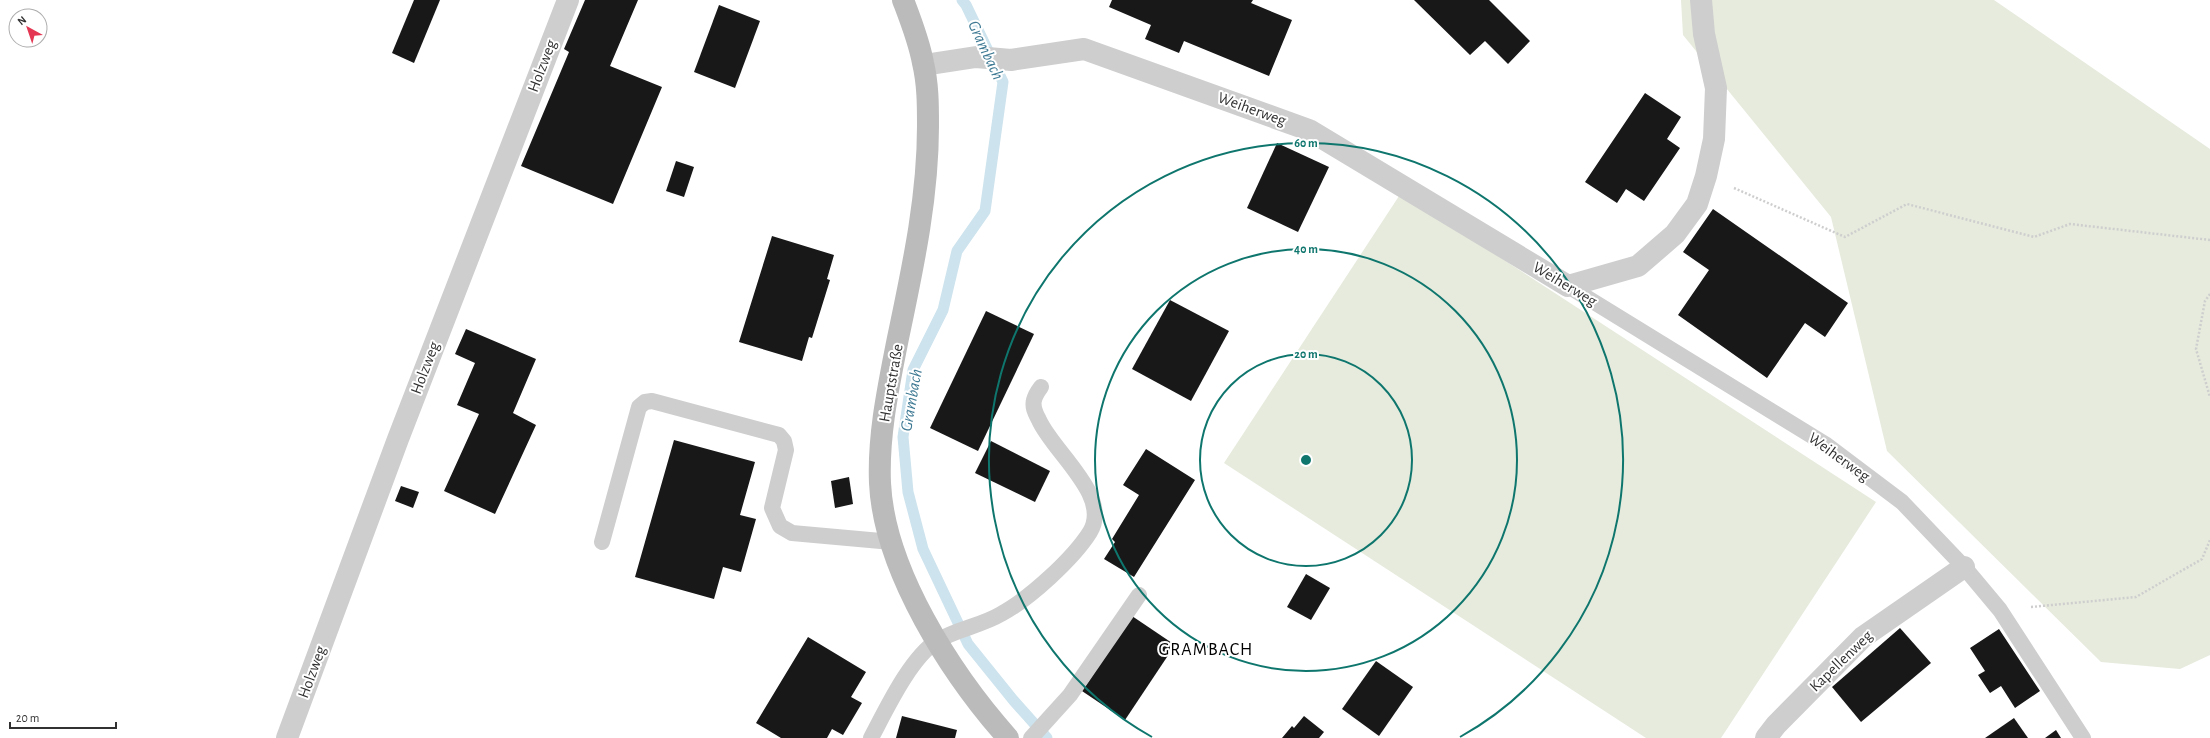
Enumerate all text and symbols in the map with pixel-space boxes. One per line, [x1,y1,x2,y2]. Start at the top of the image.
north arrow [8,8,48,48]
text: N [15,14,28,27]
water label: Grambach [965,18,1007,82]
street label: Holzweg [525,37,559,94]
street label: Weiherweg [1216,89,1288,129]
text: 60 m [1294,137,1318,149]
text: 40 m [1294,243,1318,255]
street label: Weiherweg [1530,259,1600,309]
street label: Holzweg [408,339,442,396]
street label: Hauptstraße [876,343,906,423]
text: 20 m [1294,348,1318,360]
water label: Grambach [897,367,925,433]
street label: Weiherweg [1805,430,1873,485]
centre of rings [1299,453,1313,467]
street label: Kapellenweg [1807,627,1876,695]
district label: GRAMBACH [1159,641,1253,659]
street label: Holzweg [295,643,329,700]
scale bar [10,704,116,730]
text: 20 m [16,712,39,724]

